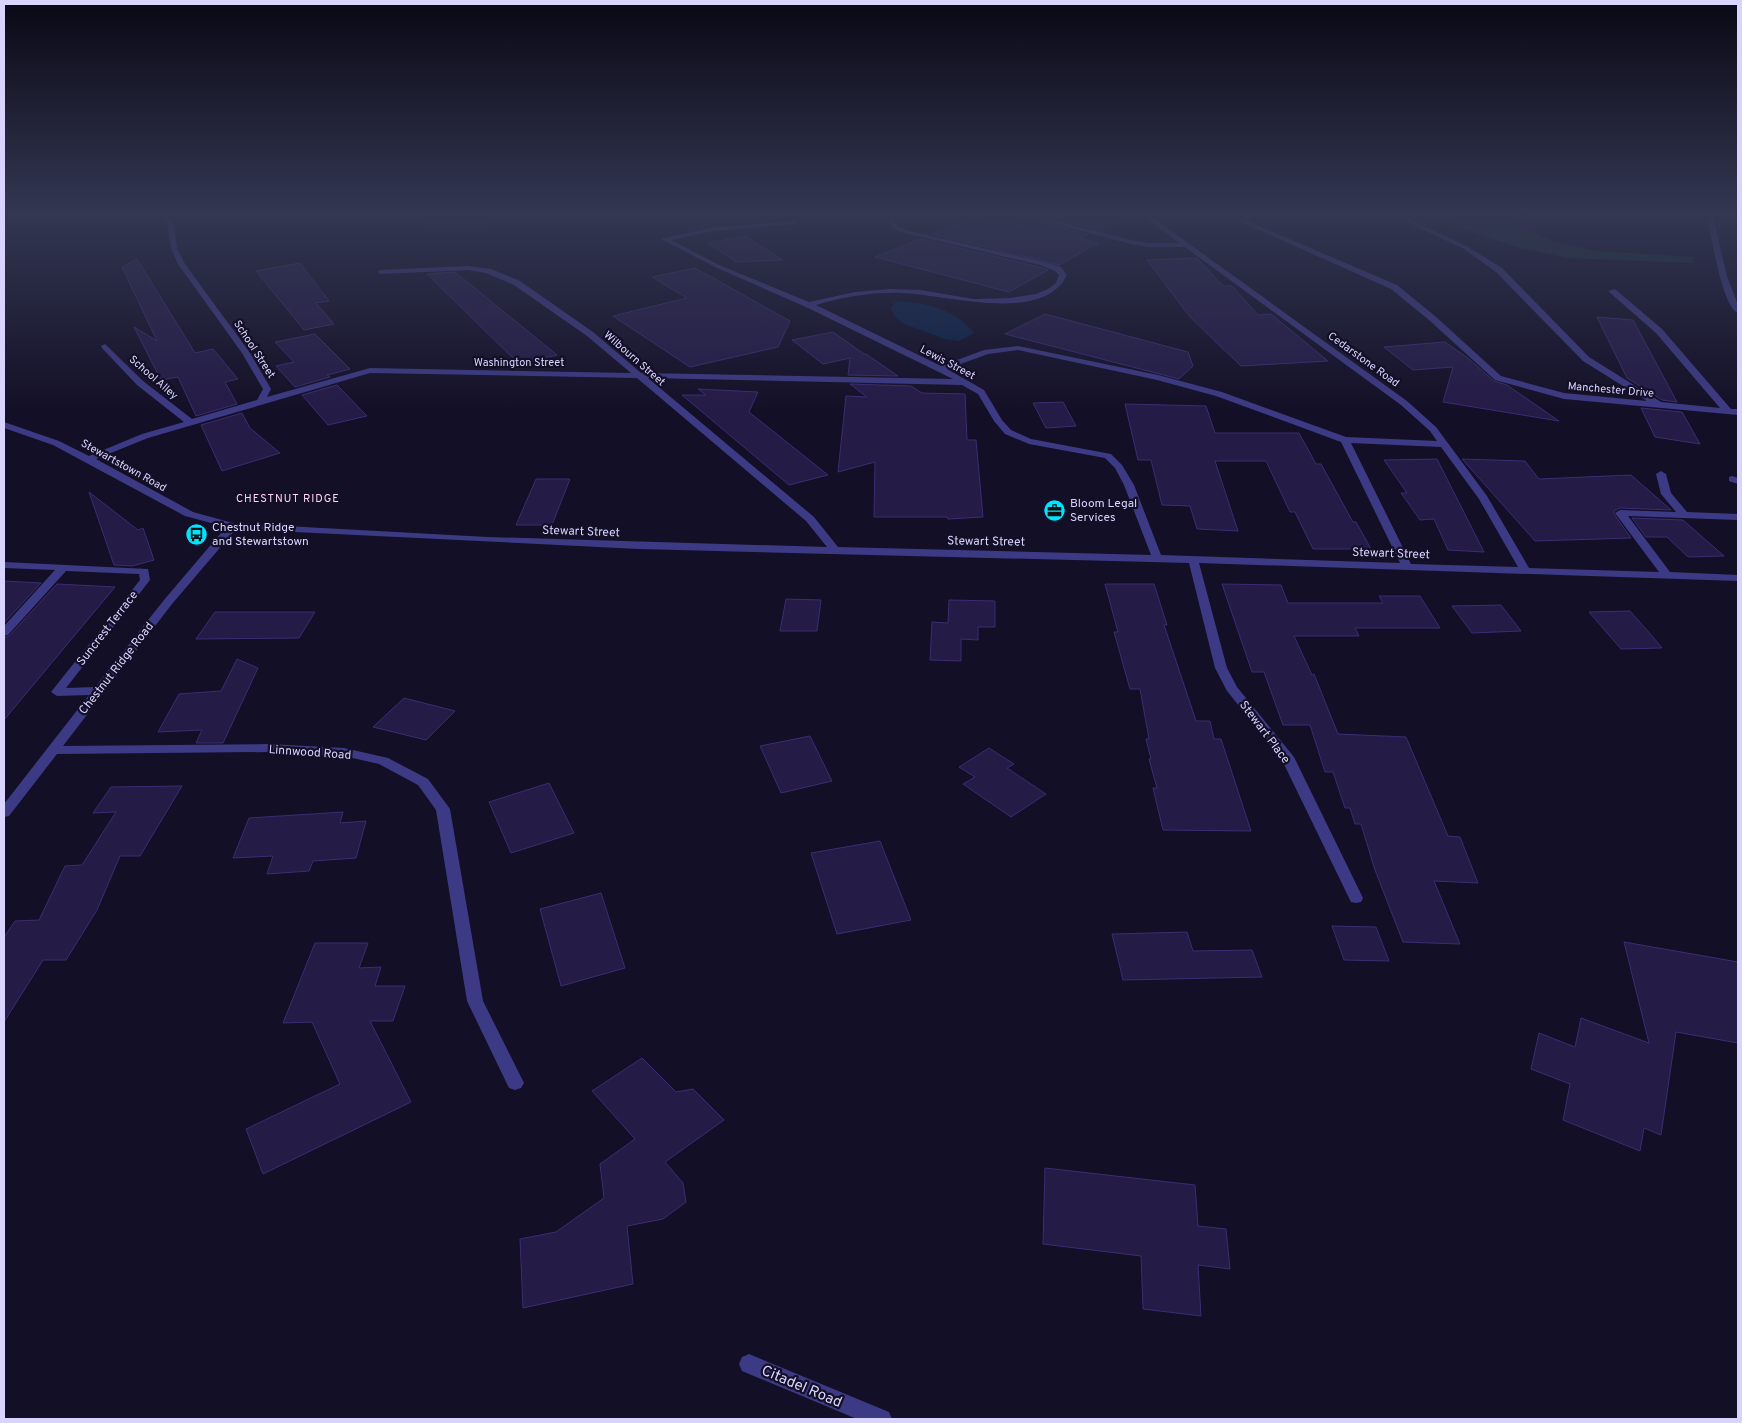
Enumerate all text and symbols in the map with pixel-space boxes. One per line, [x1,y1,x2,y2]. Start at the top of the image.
street label: School Street [230,318,278,381]
street label: Wilbourn Street [601,328,668,389]
street label: Cedarstone Road [1325,329,1402,390]
street label: Lewis Street [917,342,978,383]
street label: School Alley [126,353,181,403]
street label: Washington Street [474,356,564,370]
street label: Manchester Drive [1567,379,1655,401]
street label: Stewartstown Road [78,437,169,495]
district label: CHESTNUT RIDGE [236,492,340,506]
place label: Bloom Legal Services [1070,496,1137,526]
office icon: Bloom Legal Services [1042,498,1066,522]
place label: Chestnut Ridge and Stewartstown [212,520,309,550]
bus stop icon: Chestnut Ridge and Stewartstown [184,522,208,546]
street label: Stewart Street [542,523,620,541]
street label: Stewart Street [947,533,1025,551]
street label: Stewart Street [1352,545,1430,563]
street label: Suncrest Terrace [74,588,142,669]
street label: Chestnut Ridge Road [76,619,158,718]
street label: Stewart Place [1235,698,1293,767]
street label: Linnwood Road [268,742,352,764]
street label: Citadel Road [758,1362,845,1413]

